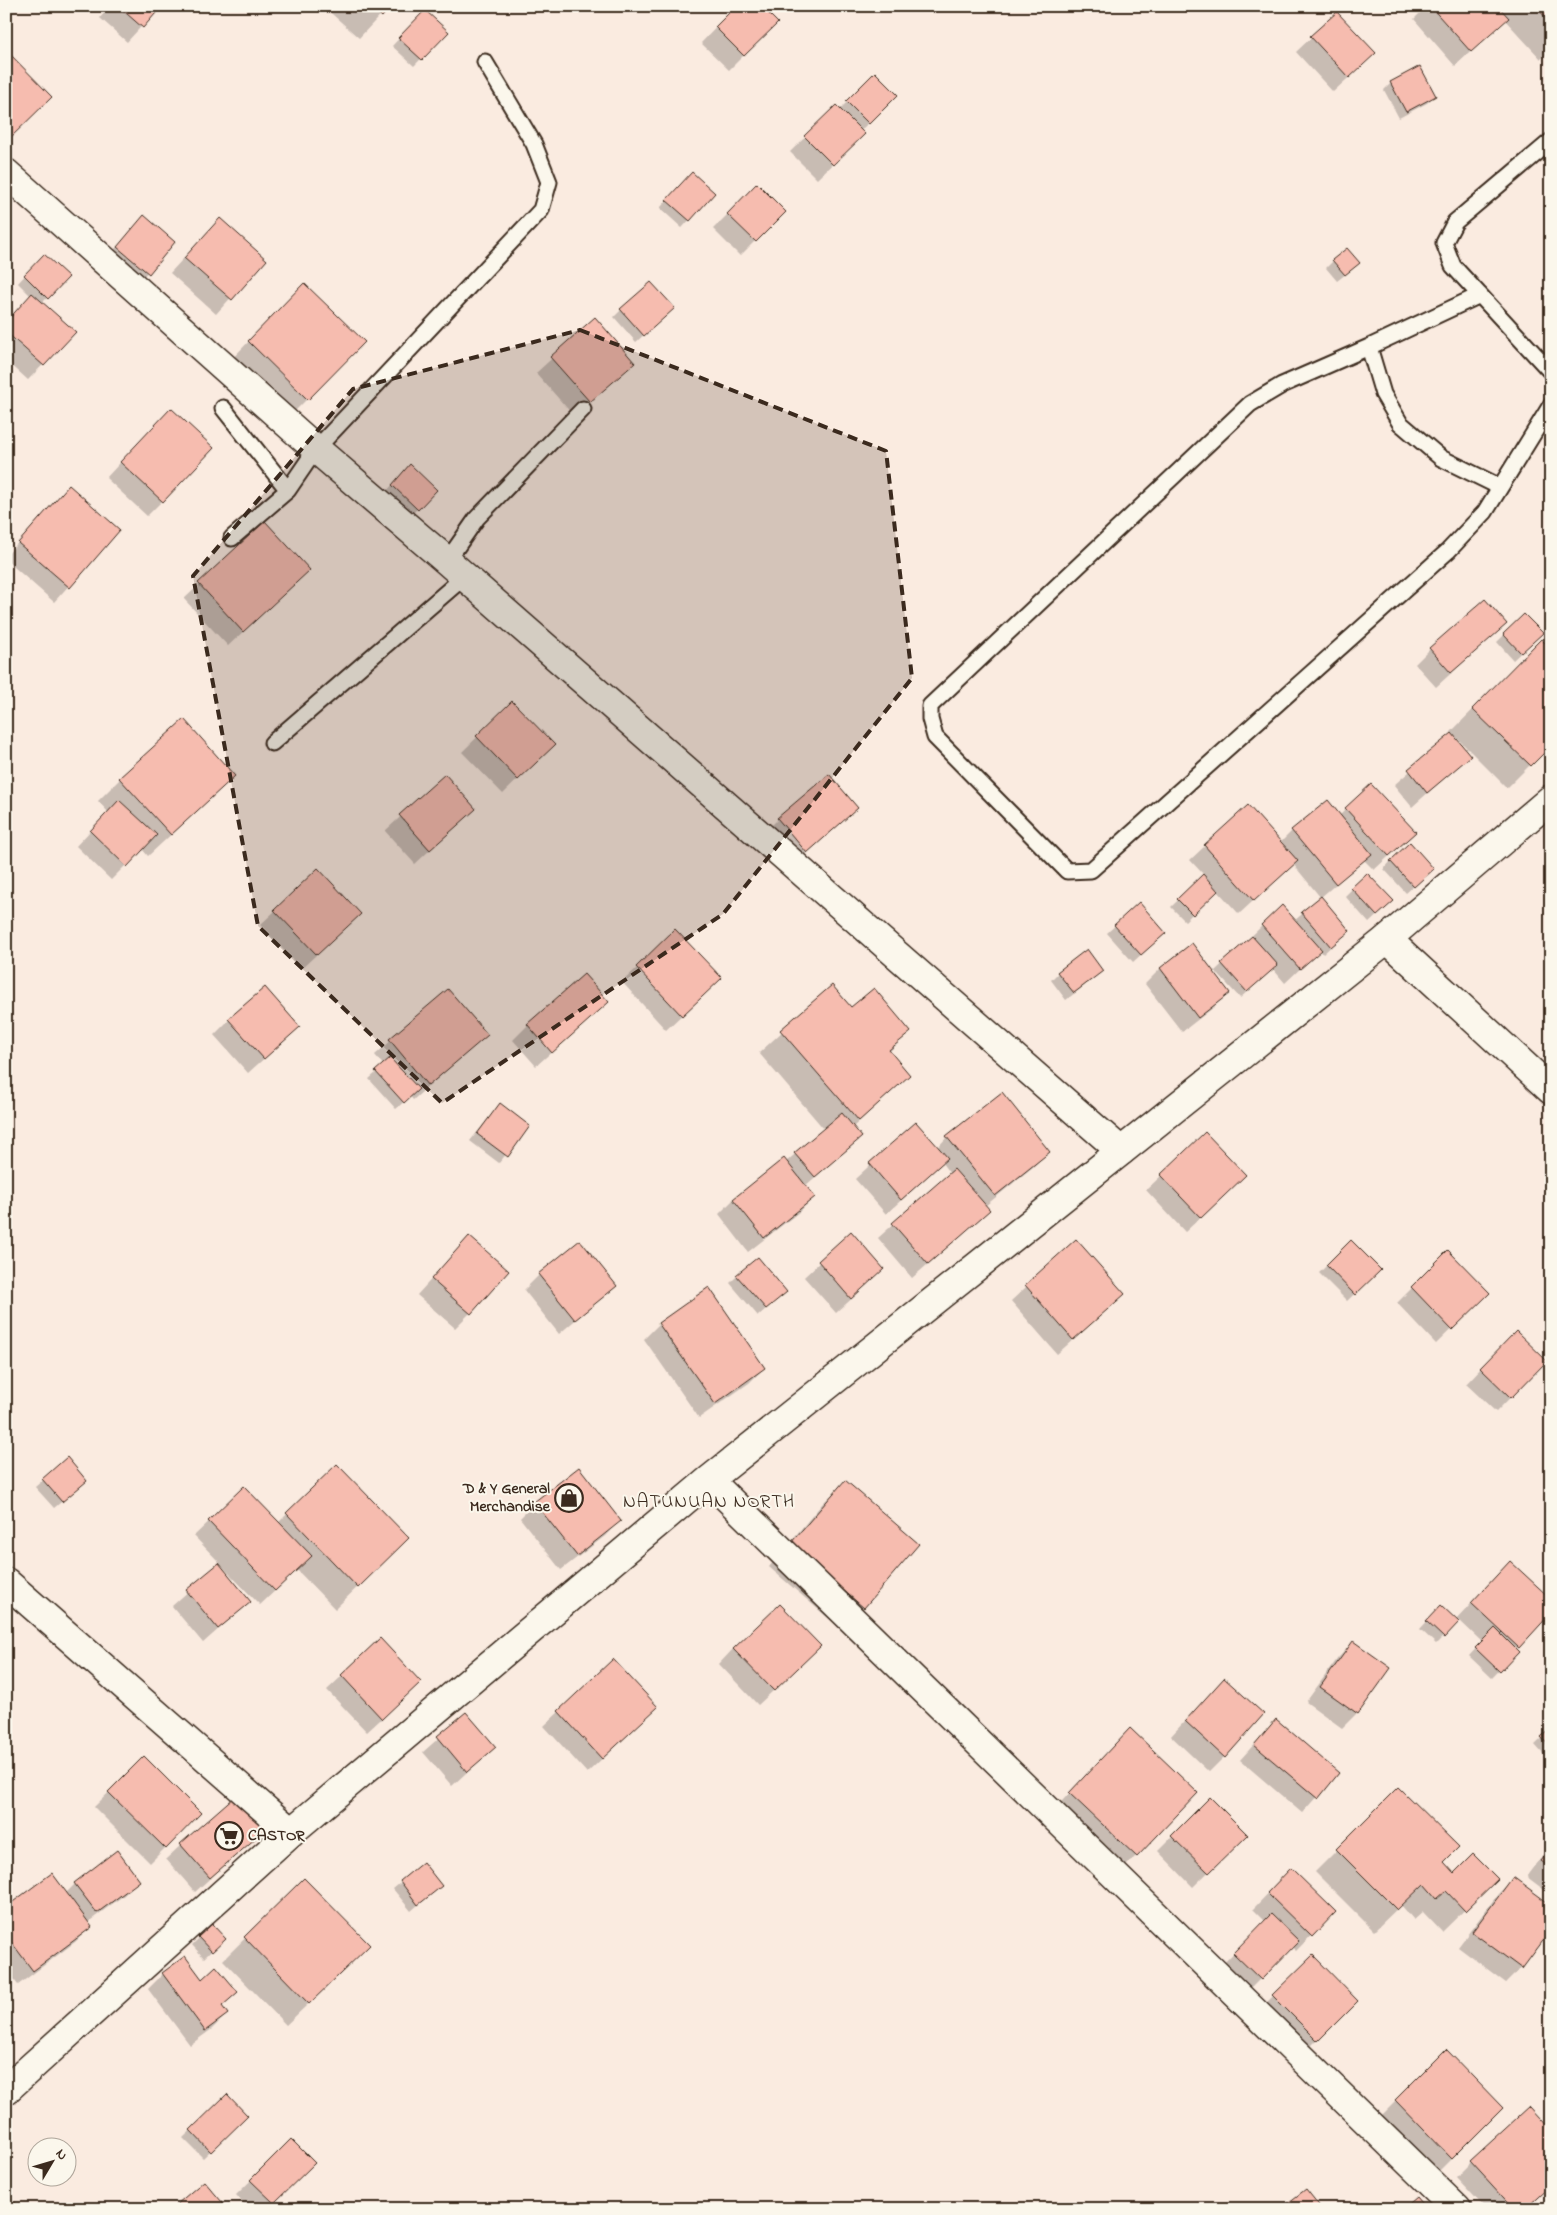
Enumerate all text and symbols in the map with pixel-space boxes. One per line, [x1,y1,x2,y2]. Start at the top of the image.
place label: D & Y General Merchandise [462,1477,551,1519]
shop icon: D & Y General Merchandise [554,1483,584,1513]
district label: NATUNUAN NORTH [623,1489,795,1516]
supermarket icon: CASTOR [214,1821,244,1851]
place label: CASTOR [248,1824,306,1848]
north arrow [28,2138,78,2188]
text: N [50,2145,72,2165]

